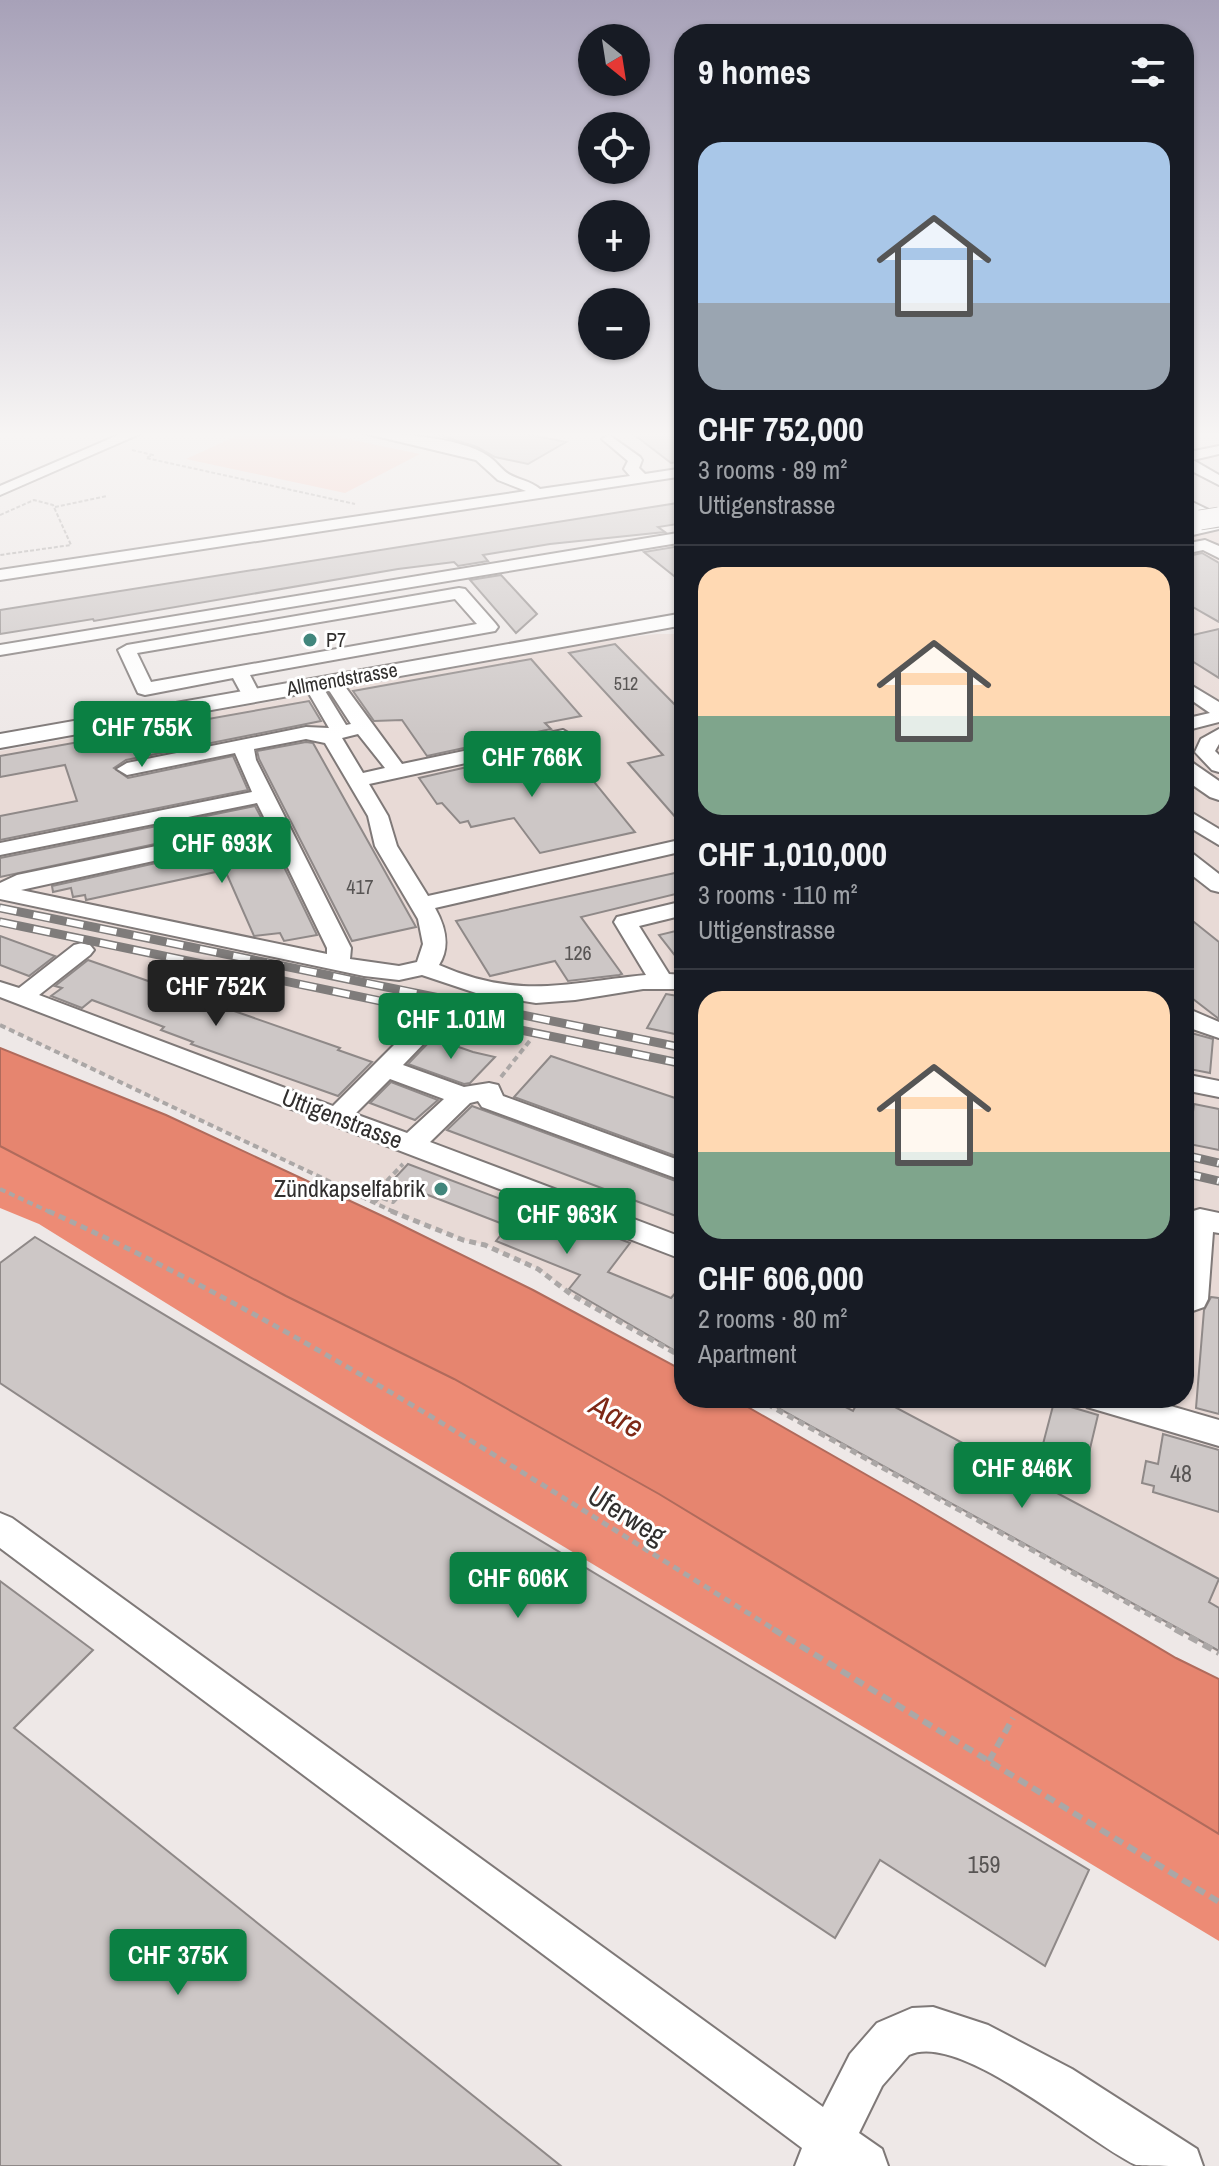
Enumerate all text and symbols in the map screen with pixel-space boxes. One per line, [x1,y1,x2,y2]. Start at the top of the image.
north arrow [578,24,650,96]
map controls [578,24,650,360]
text: 9 homes [698,49,811,95]
icon: filters [1126,50,1170,94]
button: locate [578,112,650,184]
icon: home [862,194,1006,338]
button: + [578,200,650,272]
button: − [578,288,650,360]
text: CHF 752,000 [698,406,864,452]
text: 3 rooms · 89 m² [698,452,847,487]
text: Uttigenstrasse [698,487,835,522]
icon: home [862,619,1006,763]
place label: P7 [326,626,346,653]
marker: P7 [301,631,319,649]
street label: Allmendstrasse [283,655,399,702]
house number: 512 [614,671,638,696]
pin: CHF 755K [59,701,225,769]
text: CHF 755K [92,709,192,744]
pin: CHF 766K [449,731,615,799]
text: CHF 766K [482,739,582,774]
pin: CHF 693K [139,817,305,885]
text: CHF 693K [172,825,272,860]
text: CHF 1,010,000 [698,831,887,877]
house number: 417 [346,873,374,900]
text: 3 rooms · 110 m² [698,877,858,912]
text: Uttigenstrasse [698,912,835,947]
house number: 126 [564,939,592,966]
pin: CHF 752K [133,960,299,1028]
text: CHF 752K [166,968,266,1003]
pin: CHF 1.01M [359,993,543,1061]
text: CHF 1.01M [397,1001,506,1036]
icon: home [862,1043,1006,1187]
street label: Uttigenstrasse [277,1080,407,1156]
place label: Zündkapselfabrik [274,1172,425,1204]
marker: Zündkapselfabrik [432,1180,450,1198]
pin: CHF 963K [484,1188,650,1256]
text: CHF 963K [517,1196,617,1231]
text: CHF 606,000 [698,1255,864,1301]
text: 2 rooms · 80 m² [698,1301,847,1336]
text: Apartment [698,1336,796,1371]
water label: Aare [581,1382,652,1448]
pin: CHF 846K [939,1442,1105,1510]
text: CHF 846K [972,1450,1072,1485]
house number: 48 [1170,1457,1192,1489]
street label: Uferweg [581,1476,674,1554]
pin: CHF 606K [435,1552,601,1620]
text: CHF 606K [468,1560,568,1595]
house number: 159 [968,1848,1000,1880]
pin: CHF 375K [95,1929,261,1997]
text: CHF 375K [128,1937,228,1972]

